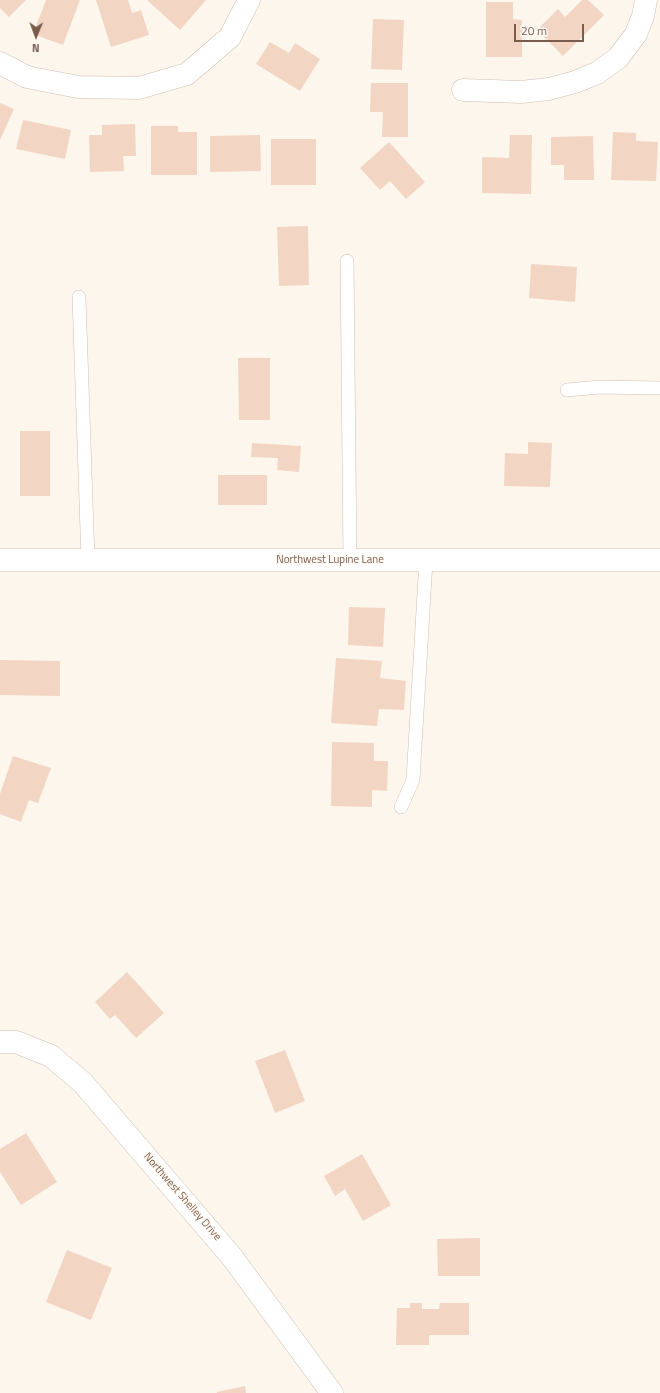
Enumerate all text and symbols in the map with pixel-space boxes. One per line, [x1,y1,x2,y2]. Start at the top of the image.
north arrow [16,16,56,56]
scale bar [516,16,586,42]
text: 20 m [521,21,547,40]
text: N [32,40,40,56]
street label: Northwest Lupine Lane [276,553,384,567]
street label: Northwest Shelley Drive [140,1151,224,1243]

